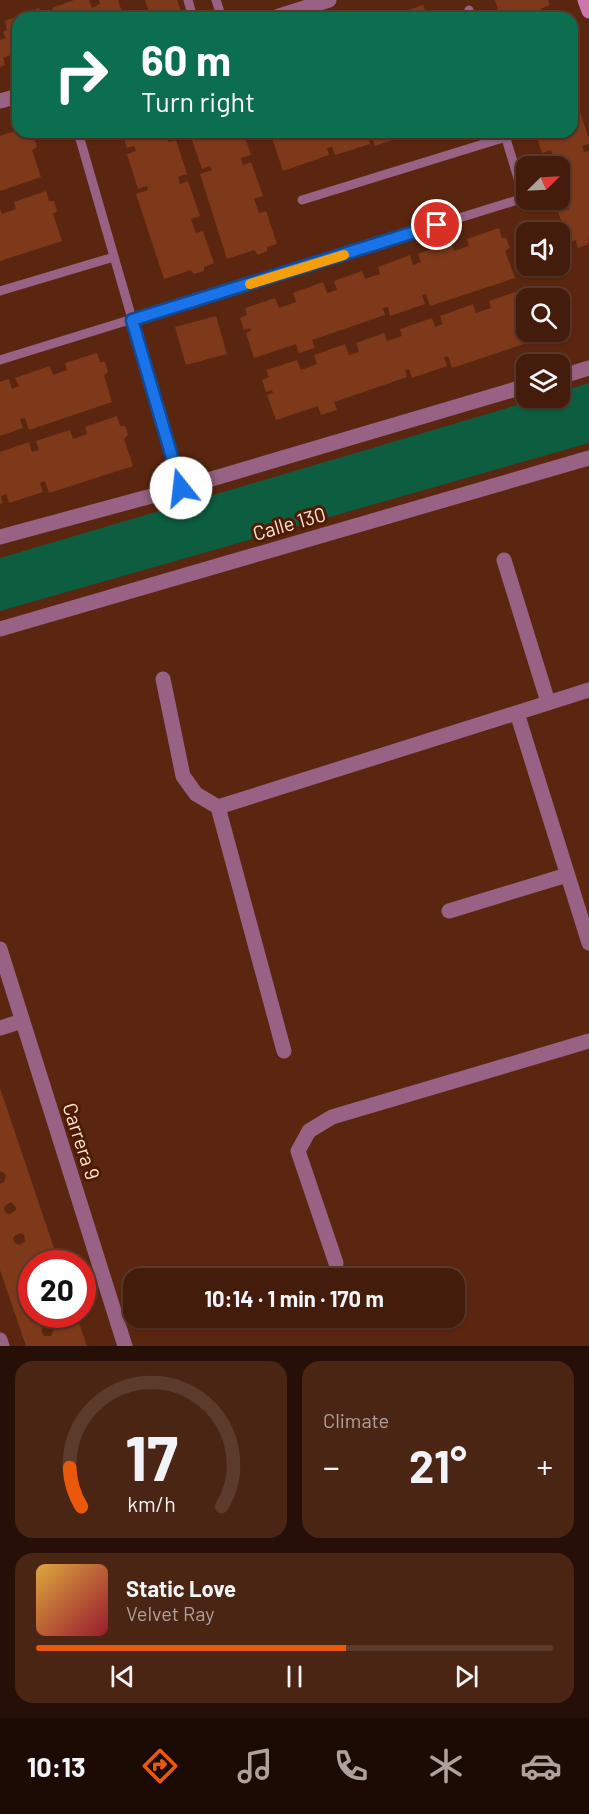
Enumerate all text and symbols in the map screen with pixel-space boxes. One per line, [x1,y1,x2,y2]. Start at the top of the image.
text: 60 m [141,34,231,84]
icon: right [42,36,120,114]
text: Turn right [141,85,255,117]
north arrow [516,156,570,210]
map controls [516,156,570,408]
pin [411,199,462,250]
icon: arrive [420,208,453,241]
button: sound [516,222,570,276]
button: search [516,288,570,342]
button: layers [516,354,570,408]
position arrow [149,456,213,520]
street label: Calle 130 [250,501,328,545]
street label: Carrera 9 [58,1100,106,1182]
speed limit sign: 20 [18,1250,96,1328]
text: 10:14 · 1 min · 170 m [204,1285,384,1311]
text: Climate [323,1408,389,1432]
text: 17 [124,1419,178,1493]
text: 21° [409,1438,467,1492]
text: − [323,1446,340,1486]
text: + [537,1446,553,1486]
text: km/h [127,1491,175,1516]
text: Static Love [126,1575,236,1601]
text: Velvet Ray [126,1601,215,1625]
icon: previous [106,1660,139,1693]
icon: pause [278,1660,311,1693]
icon: next [450,1660,483,1693]
icon: directions [139,1745,181,1787]
icon: music [234,1745,276,1787]
icon: phone [330,1745,372,1787]
icon: climate [425,1745,467,1787]
icon: car [520,1745,562,1787]
text: 10:13 [27,1750,86,1782]

